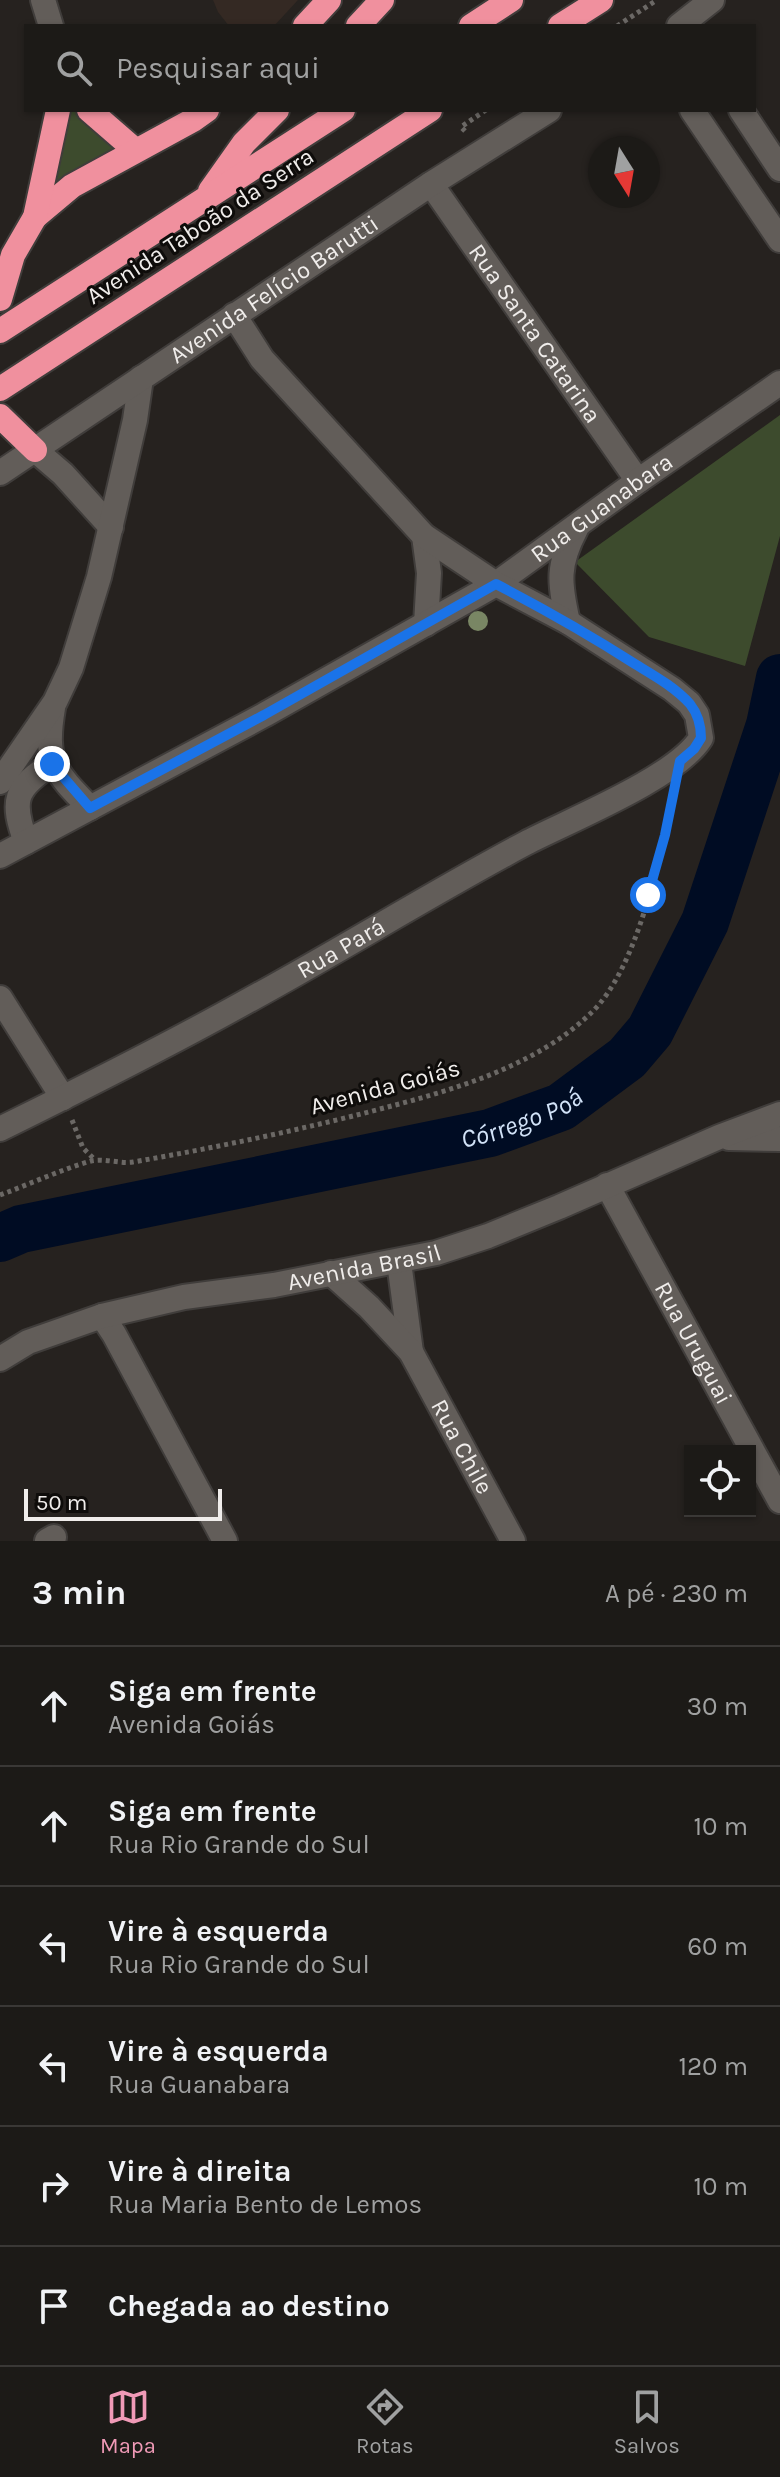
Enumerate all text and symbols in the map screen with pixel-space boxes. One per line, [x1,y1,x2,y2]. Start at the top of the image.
search box [24,24,756,112]
icon: search [52,46,96,90]
text: Pesquisar aqui [116,50,320,86]
north arrow [588,136,660,208]
street label: Avenida Taboão da Serra [81,142,319,310]
street label: Avenida Felício Barutti [164,209,384,369]
street label: Rua Santa Catarina [463,238,607,428]
street label: Rua Guanabara [525,447,678,568]
route end [34,746,70,782]
route start [630,877,666,913]
street label: Rua Pará [292,912,390,984]
street label: Avenida Goiás [307,1054,463,1120]
water label: Córrego Poá [458,1082,589,1155]
street label: Avenida Brasil [285,1238,445,1296]
street label: Rua Uruguai [649,1277,738,1409]
street label: Rua Chile [425,1394,499,1499]
map controls [684,1445,756,1517]
button: locate [684,1445,756,1517]
scale bar [24,1485,222,1521]
text: 50 m [36,1490,87,1516]
text: 3 min [32,1573,126,1613]
text: A pé · 230 m [605,1578,748,1609]
text: Siga em frente [108,1673,317,1709]
icon: ahead [32,1684,76,1728]
text: 30 m [687,1691,748,1722]
text: Avenida Goiás [108,1709,275,1740]
text: Siga em frente [108,1793,317,1829]
icon: ahead [32,1804,76,1848]
text: 10 m [693,1811,748,1842]
text: Rua Rio Grande do Sul [108,1829,370,1860]
text: Vire à esquerda [108,1913,329,1949]
icon: left [32,1924,76,1968]
text: 60 m [687,1931,748,1962]
text: Rua Rio Grande do Sul [108,1949,370,1980]
text: Vire à esquerda [108,2033,329,2069]
icon: left [32,2044,76,2088]
text: 120 m [678,2051,748,2082]
text: Rua Guanabara [108,2069,290,2100]
text: Vire à direita [108,2153,291,2189]
icon: right [32,2164,76,2208]
text: 10 m [693,2171,748,2202]
text: Rua Maria Bento de Lemos [108,2189,422,2220]
icon: arrive [32,2284,76,2328]
text: Chegada ao destino [108,2288,390,2324]
tab: Mapa [100,2385,156,2459]
tab: Rotas [356,2385,413,2459]
tab: Salvos [614,2385,680,2459]

